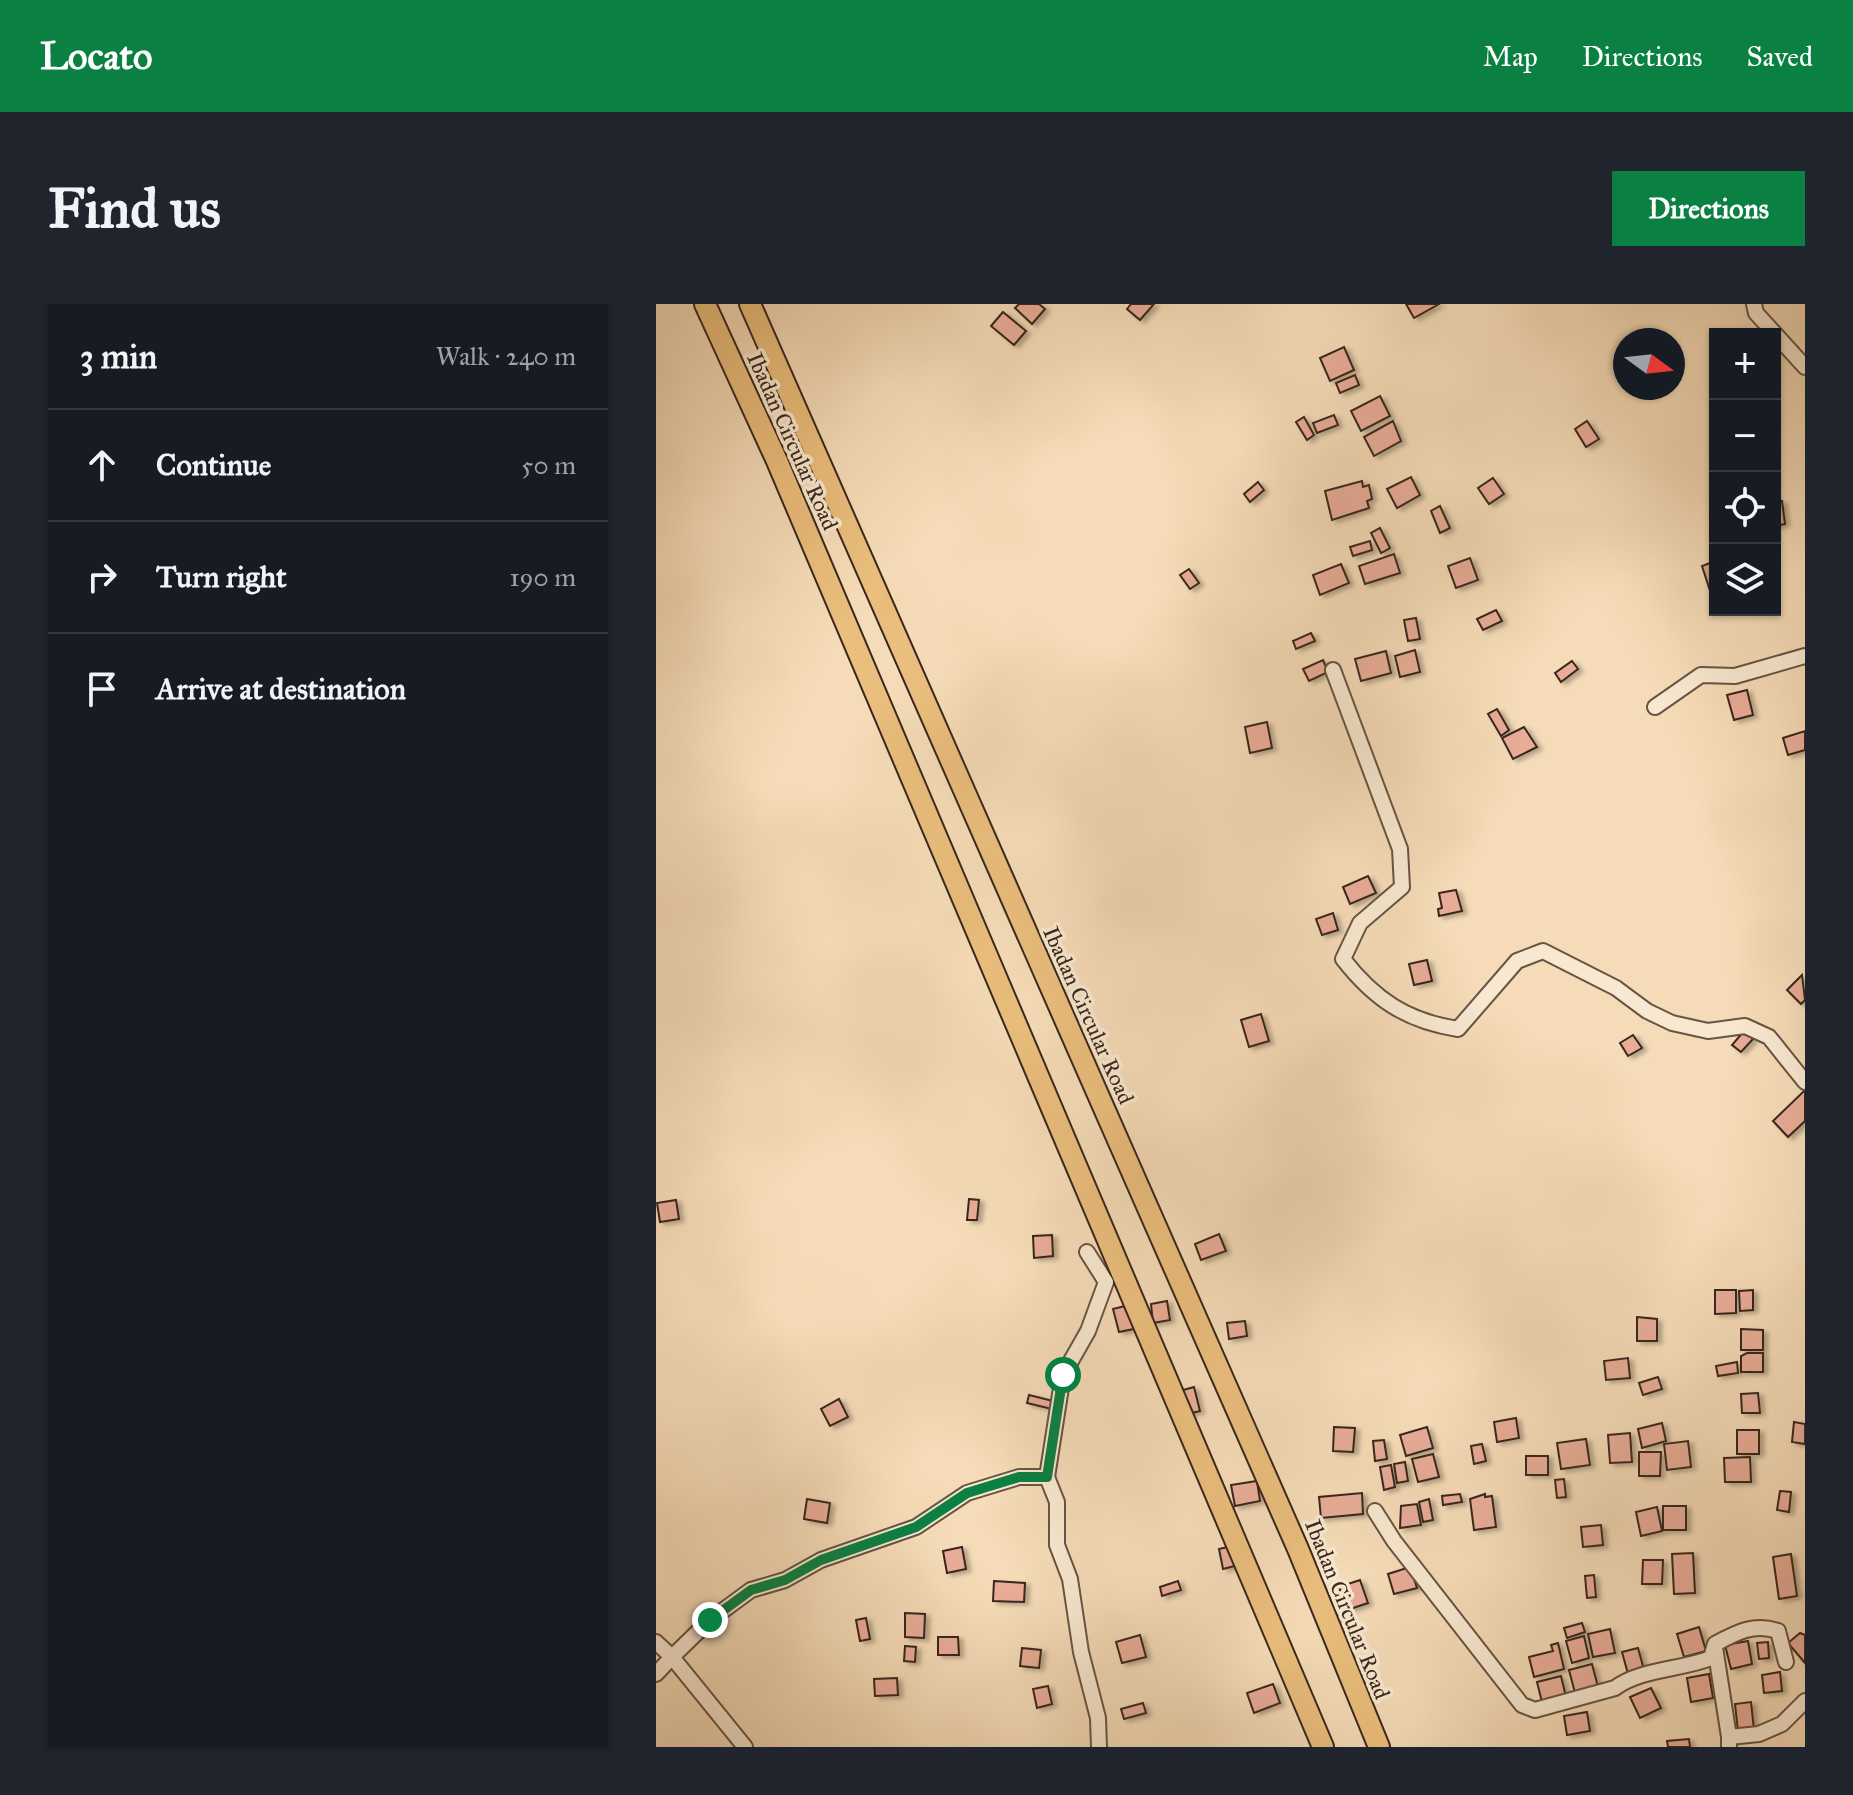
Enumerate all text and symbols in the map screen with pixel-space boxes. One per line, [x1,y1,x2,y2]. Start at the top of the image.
text: Locato [40,33,153,79]
text: Map [1483,39,1538,74]
text: Directions [1582,39,1703,74]
text: Saved [1747,39,1813,74]
button: Directions [1612,171,1805,246]
text: Find us [48,174,221,242]
north arrow [1613,328,1685,400]
map controls [1709,328,1781,616]
button: + [1709,328,1781,400]
text: 3 min [80,336,157,377]
text: Walk · 240 m [436,340,576,372]
street label: Ibadan Circular Road [741,348,844,534]
button: − [1709,400,1781,472]
icon: ahead [80,443,124,487]
text: Continue [156,447,271,483]
text: 50 m [521,449,576,481]
button: locate [1709,472,1781,544]
button: layers [1709,544,1781,616]
icon: right [80,555,124,599]
text: Turn right [156,559,287,595]
text: 190 m [509,561,576,593]
icon: arrive [80,667,124,711]
text: Arrive at destination [156,671,406,707]
street label: Ibadan Circular Road [1037,922,1140,1108]
route start [1045,1357,1081,1393]
street label: Ibadan Circular Road [1299,1515,1396,1703]
route end [692,1602,728,1638]

